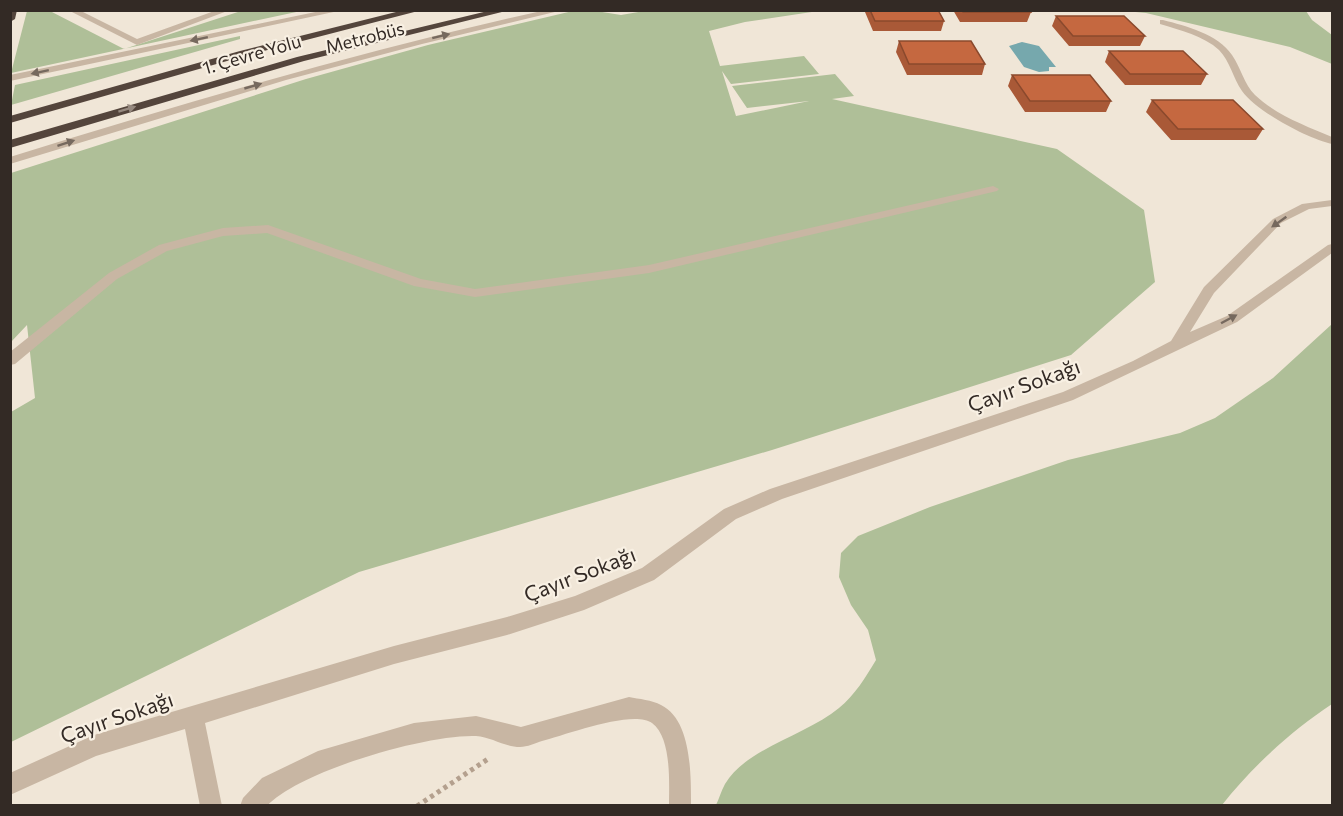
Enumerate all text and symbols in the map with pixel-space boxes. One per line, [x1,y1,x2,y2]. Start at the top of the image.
street label: Metrobüs [323,17,406,57]
street label: 1. Çevre Yolu [200,29,304,79]
one-way arrow [432,31,450,41]
one-way arrow [190,35,209,45]
one-way arrow [31,68,50,77]
one-way arrow [244,81,262,90]
one-way arrow [118,104,136,113]
one-way arrow [57,138,75,147]
one-way arrow [1271,216,1287,228]
one-way arrow [1221,314,1238,324]
street label: Çayır Sokağı [964,353,1083,416]
street label: Çayır Sokağı [520,541,639,606]
street label: Çayır Sokağı [57,686,176,748]

